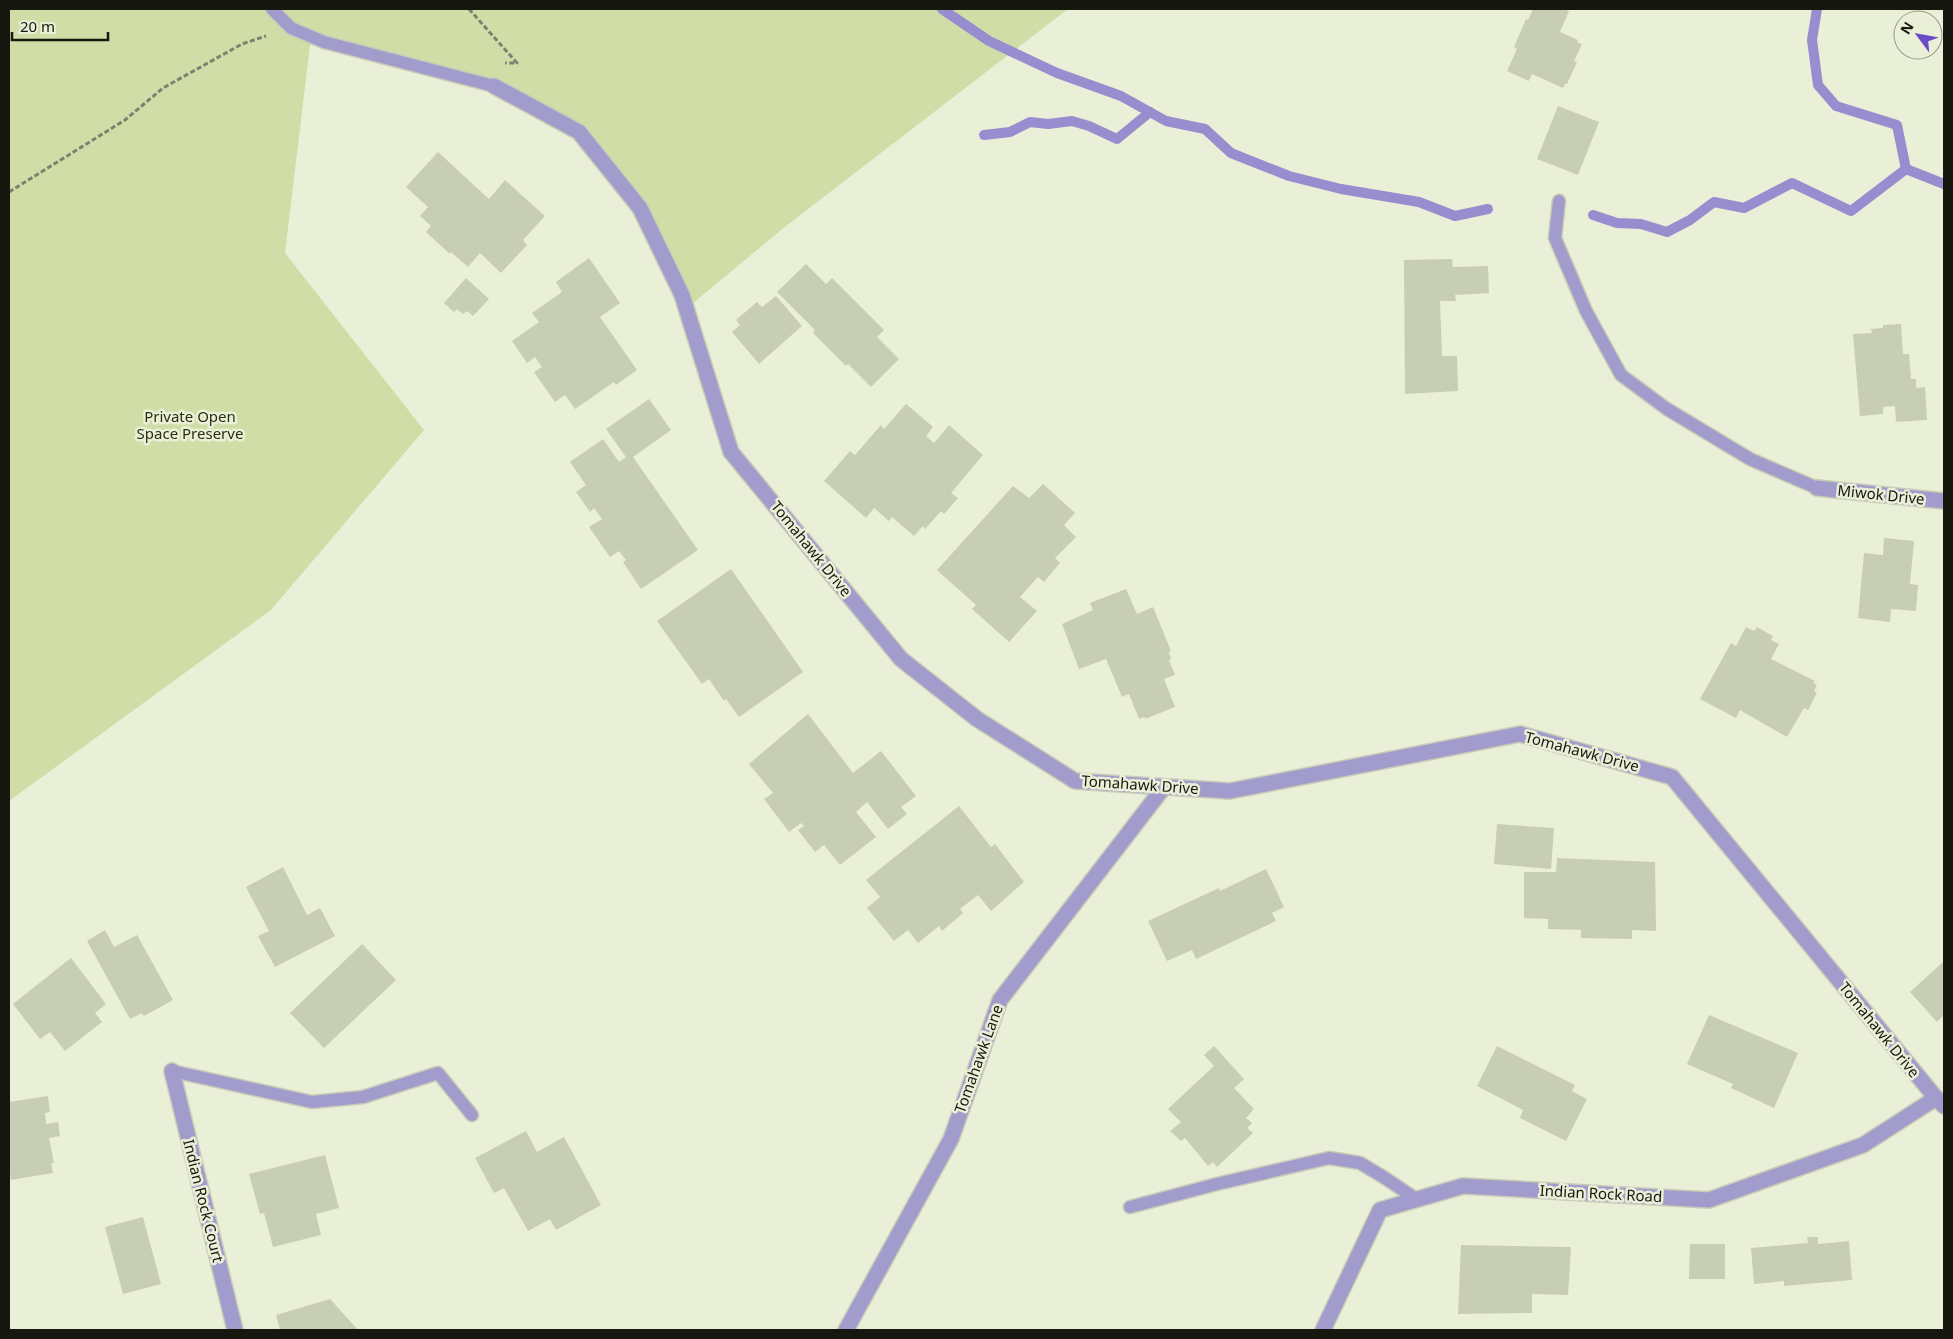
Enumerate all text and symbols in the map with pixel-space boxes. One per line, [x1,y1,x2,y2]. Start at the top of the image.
scale bar [12,10,109,42]
north arrow [1893,10,1943,60]
text: 20 m [20,16,55,36]
text: N [1895,18,1918,38]
park label: Private Open Space Preserve [137,406,243,443]
street label: Miwok Drive [1837,479,1926,509]
street label: Tomahawk Drive [767,496,856,600]
street label: Tomahawk Drive [1523,726,1641,776]
street label: Tomahawk Drive [1081,770,1199,798]
street label: Tomahawk Drive [1835,977,1924,1081]
street label: Tomahawk Lane [949,1002,1007,1116]
street label: Indian Rock Court [179,1137,229,1265]
street label: Indian Rock Road [1539,1180,1663,1206]

